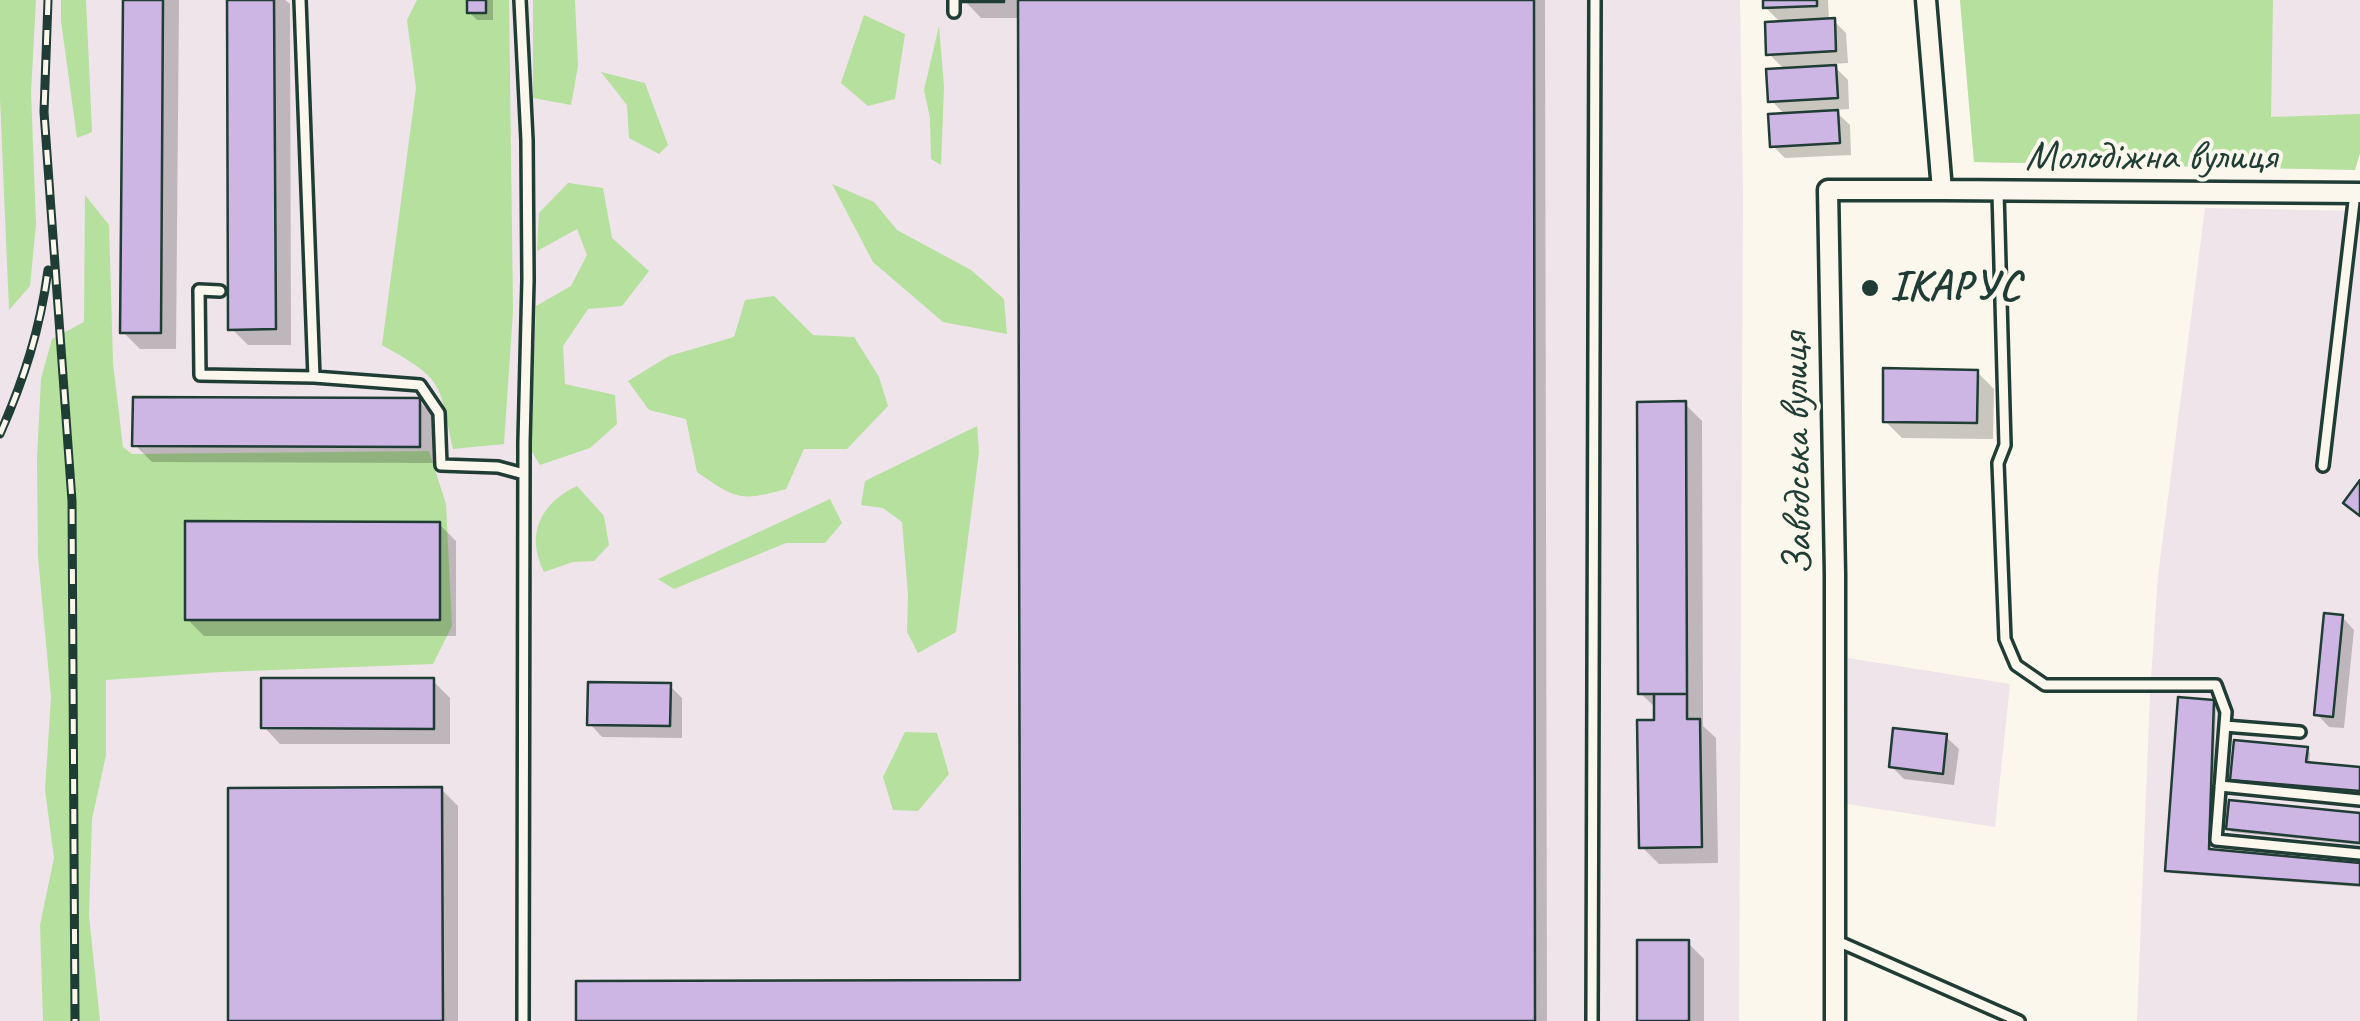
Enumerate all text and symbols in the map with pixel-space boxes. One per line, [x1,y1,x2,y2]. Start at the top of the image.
street label: Молодіжна вулиця [2025,133,2277,183]
place label: ІКАРУС [1890,263,2021,313]
marker: ІКАРУС [1859,277,1881,299]
street label: Заводська вулиця [1771,332,1825,576]

